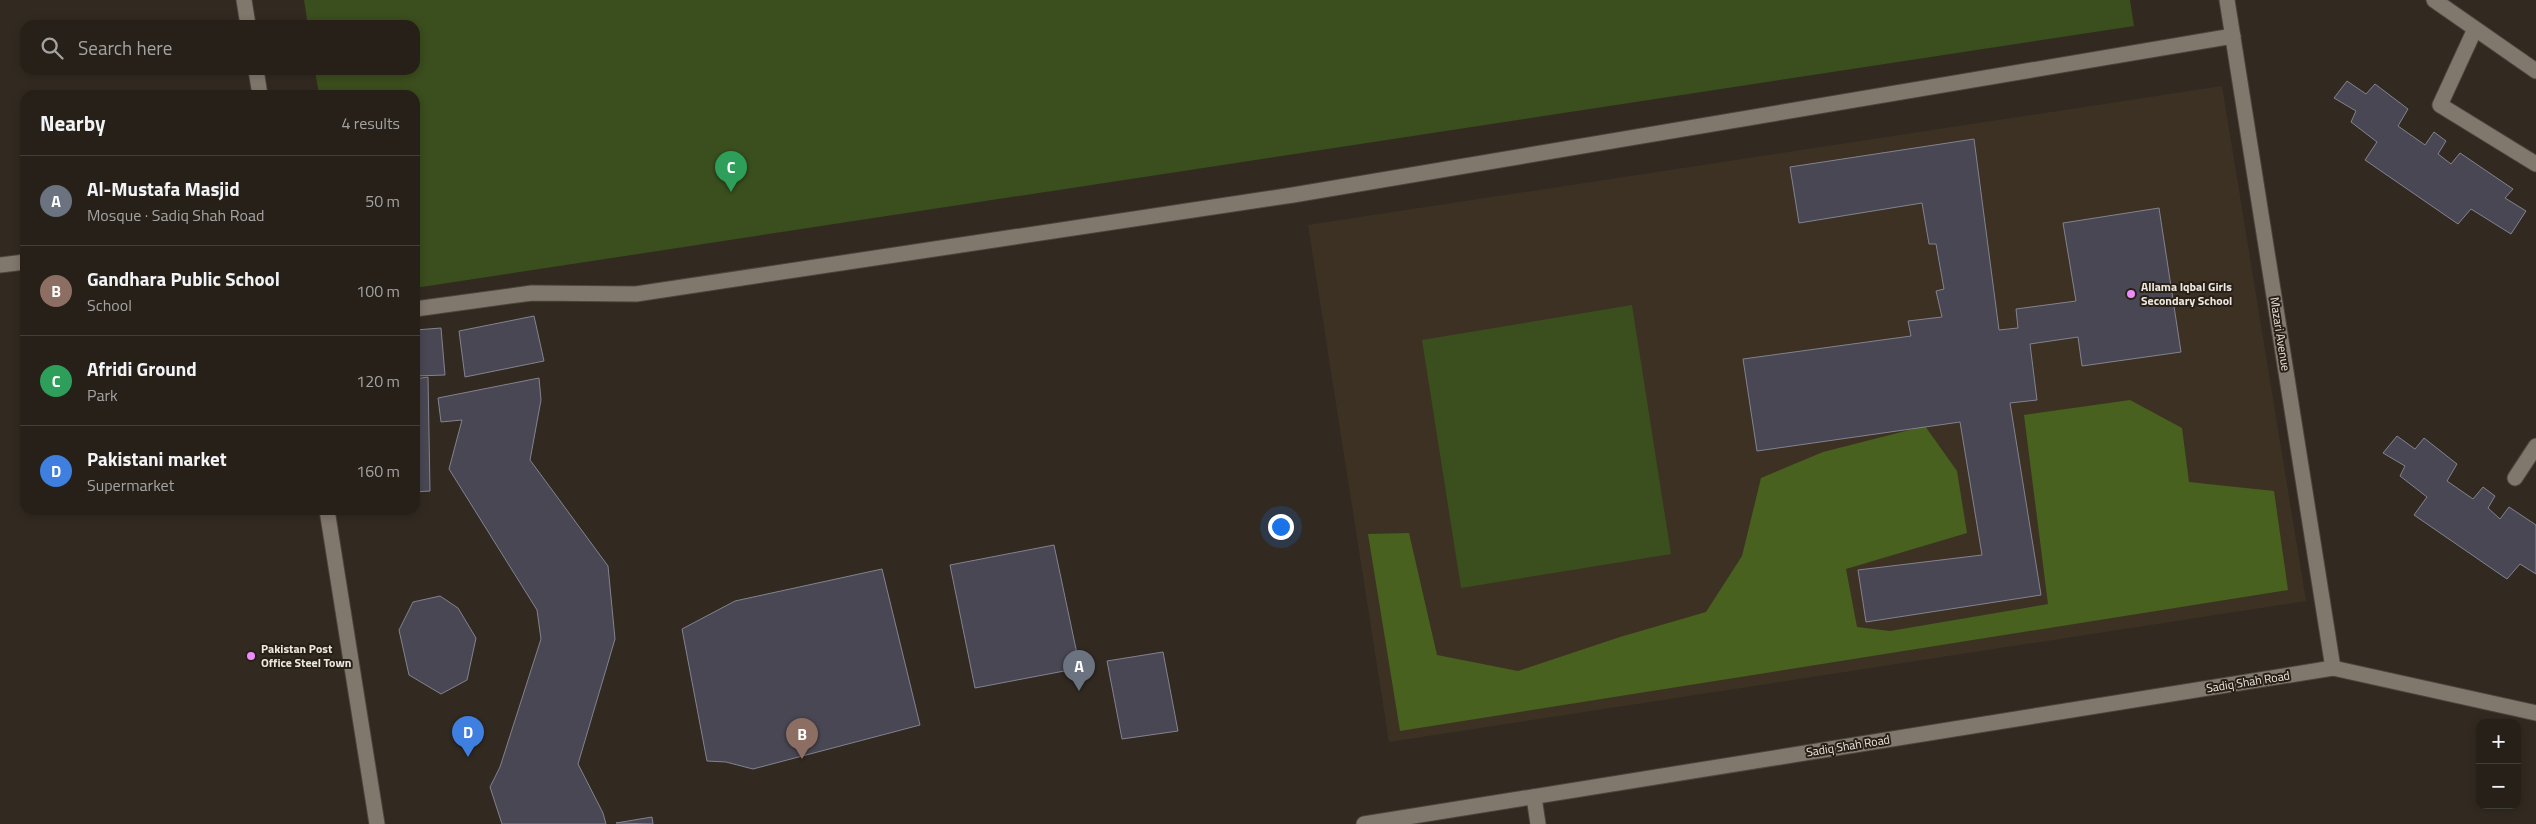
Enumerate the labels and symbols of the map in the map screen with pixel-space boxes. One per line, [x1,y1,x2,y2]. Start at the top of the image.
pin: C [715,151,747,192]
place label: Allama Iqbal Girls Secondary School [2141,277,2232,310]
marker: Allama Iqbal Girls Secondary School [2125,288,2137,300]
street label: Mazari Avenue [2265,296,2296,372]
your location [1268,514,1294,540]
place label: Pakistan Post Office Steel Town [261,639,351,672]
marker: Pakistan Post Office Steel Town [245,650,257,662]
pin: A [1063,650,1095,691]
street label: Sadiq Shah Road [2205,666,2291,697]
pin: D [452,716,484,757]
pin: B [786,718,818,759]
street label: Sadiq Shah Road [1805,730,1891,761]

